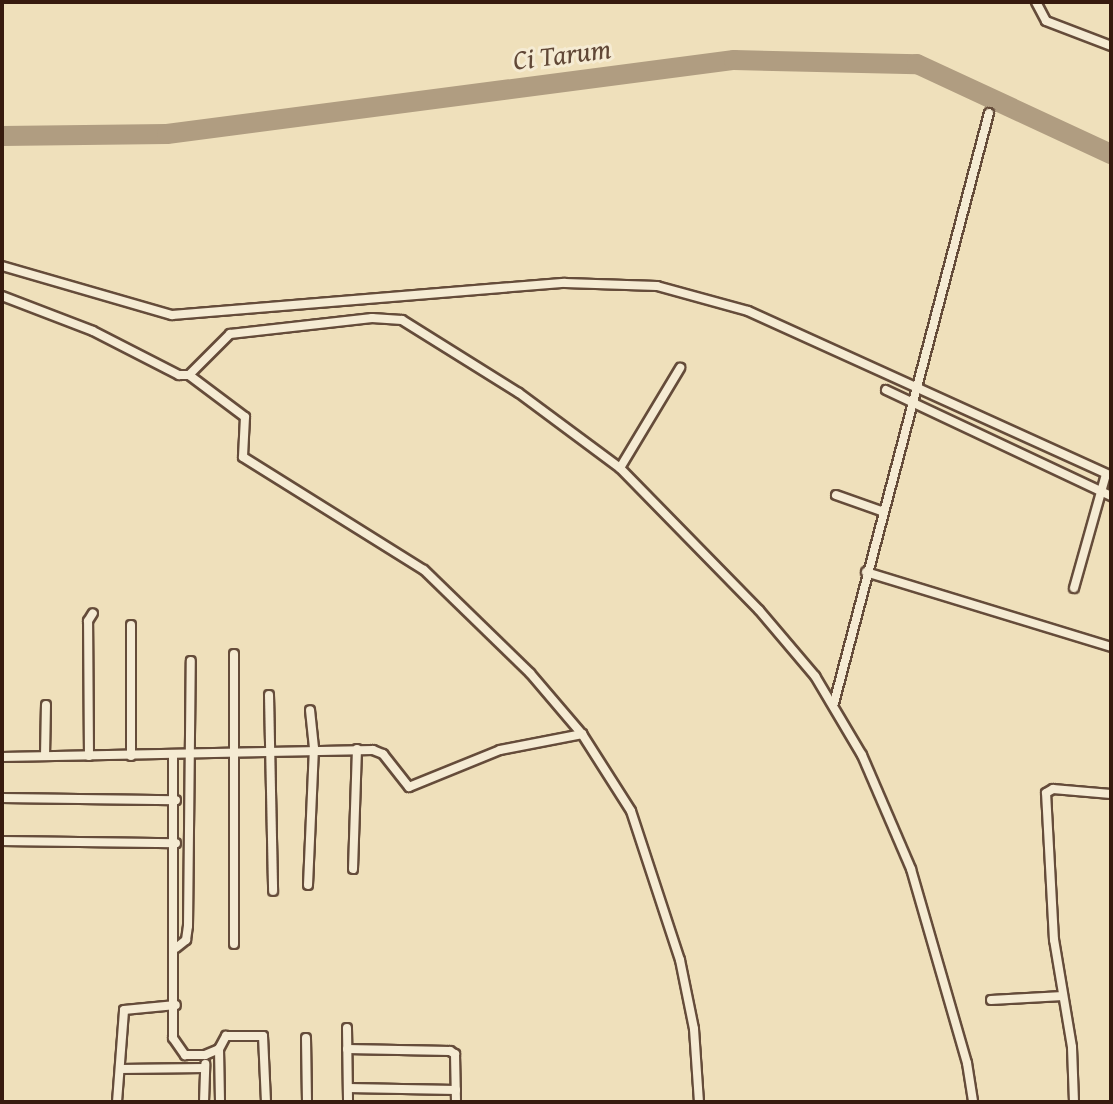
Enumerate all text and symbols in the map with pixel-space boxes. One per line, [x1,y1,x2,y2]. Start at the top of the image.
water label: Ci Tarum [511,31,613,77]

